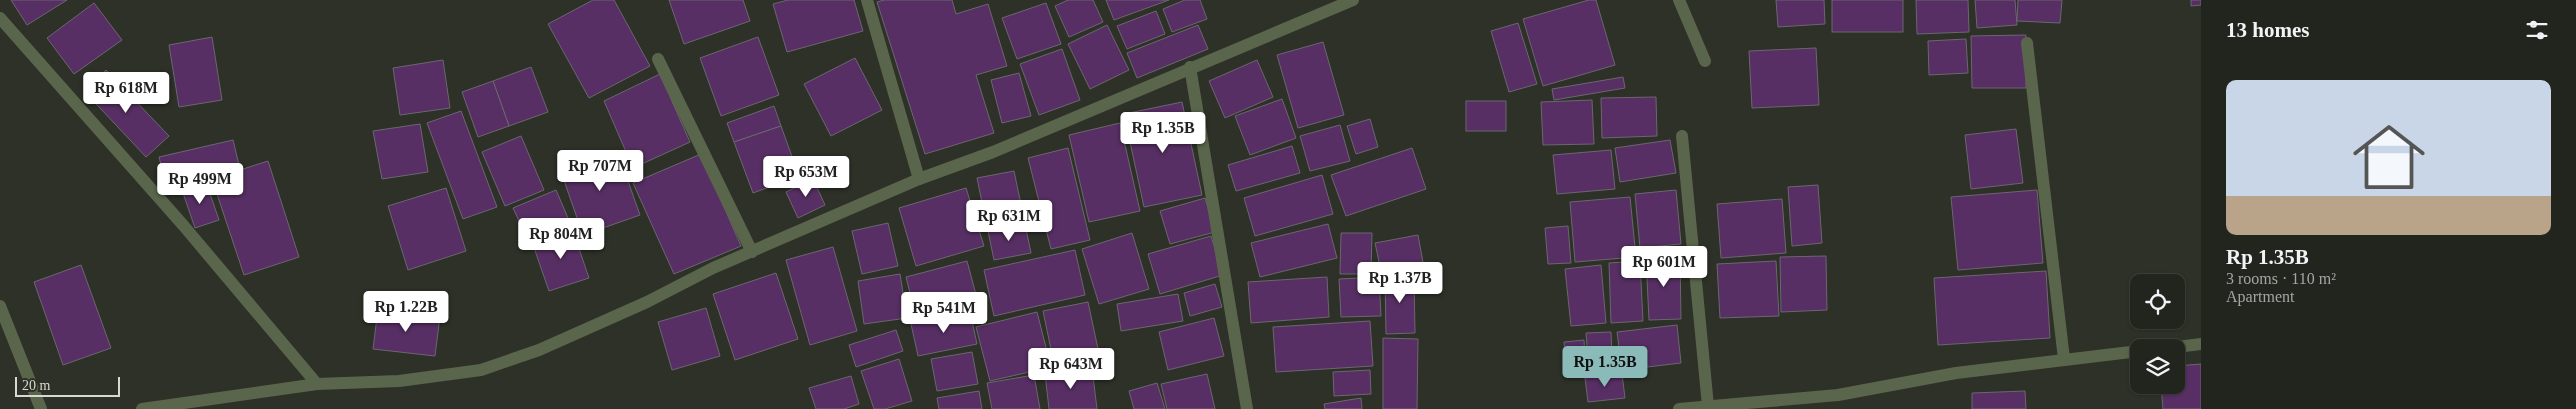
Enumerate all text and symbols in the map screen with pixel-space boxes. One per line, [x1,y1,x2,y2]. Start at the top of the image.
icon: filters [2523,16,2551,44]
text: 13 homes [2226,18,2309,42]
pin: Rp 618M [80,72,172,114]
text: Rp 618M [94,79,158,96]
pin: Rp 1.35B [1111,112,1215,154]
icon: home [2344,112,2434,202]
text: Rp 1.35B [1131,119,1195,136]
pin: Rp 707M [554,150,646,192]
pin: Rp 653M [760,156,852,198]
text: Rp 707M [568,157,632,174]
pin: Rp 499M [154,162,246,205]
text: Rp 653M [774,163,838,180]
text: Rp 499M [168,170,232,187]
pin: Rp 631M [963,200,1055,242]
text: Rp 631M [977,207,1041,224]
pin: Rp 804M [515,218,607,260]
text: Rp 804M [529,225,593,242]
text: Rp 1.35B [2226,245,2309,269]
pin: Rp 601M [1618,246,1710,288]
text: Rp 601M [1632,253,1696,270]
pin: Rp 1.37B [1348,262,1452,304]
text: Rp 1.37B [1368,269,1432,286]
text: 3 rooms · 110 m² [2226,270,2336,287]
map controls [2130,274,2185,394]
button: locate [2130,274,2185,329]
text: Apartment [2226,288,2294,305]
pin: Rp 1.22B [354,290,458,333]
pin: Rp 541M [898,292,990,334]
text: Rp 1.22B [374,298,438,315]
text: Rp 541M [912,299,976,316]
button: layers [2130,339,2185,394]
pin: Rp 1.35B [1553,346,1657,388]
pin: Rp 643M [1025,348,1117,390]
text: Rp 1.35B [1573,353,1637,370]
text: Rp 643M [1039,355,1103,372]
scale bar [15,374,120,397]
text: 20 m [22,378,50,393]

